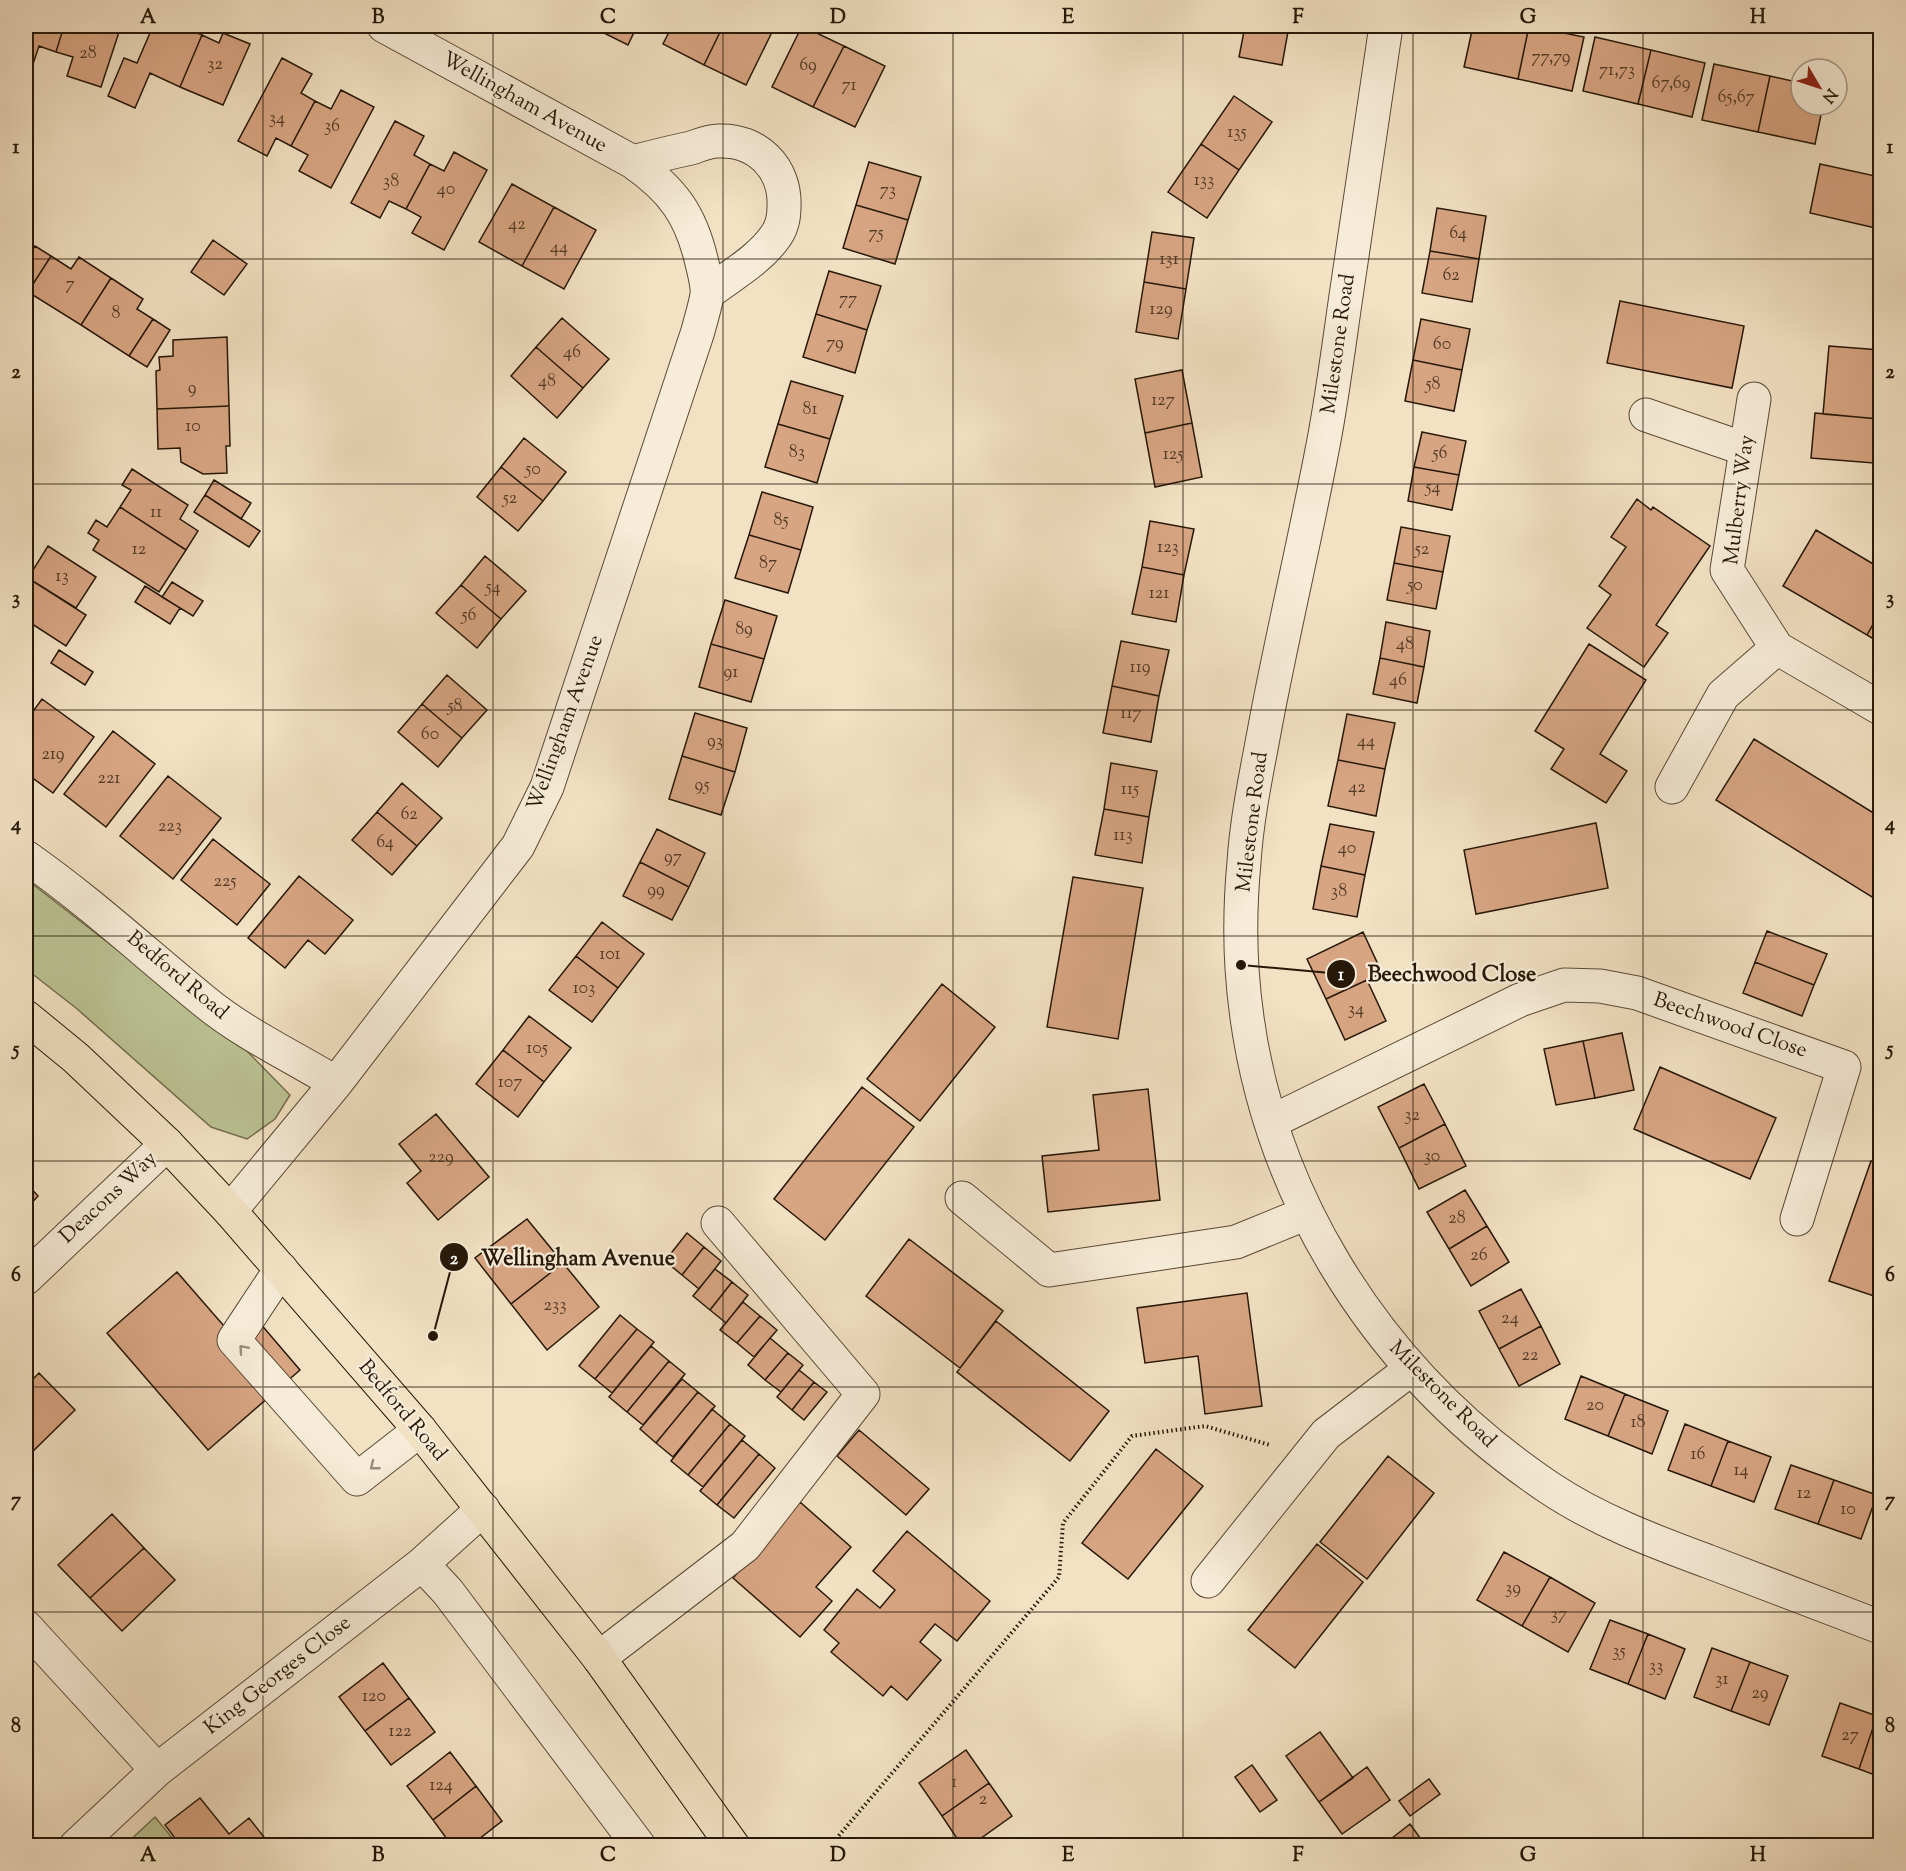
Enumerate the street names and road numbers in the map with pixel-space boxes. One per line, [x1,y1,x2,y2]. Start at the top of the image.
street label: Wellingham Avenue [436,45,612,161]
street label: Milestone Road [1314,272,1364,416]
street label: Mulberry Way [1717,433,1763,567]
street label: Wellingham Avenue [520,631,612,815]
street label: Milestone Road [1230,750,1277,894]
street label: Bedford Road [120,924,234,1028]
street label: Beechwood Close [1649,986,1811,1066]
street label: Deacons Way [53,1144,165,1251]
street label: Milestone Road [1381,1334,1503,1456]
street label: Bedford Road [350,1354,454,1468]
street label: King Georges Close [198,1609,358,1743]

